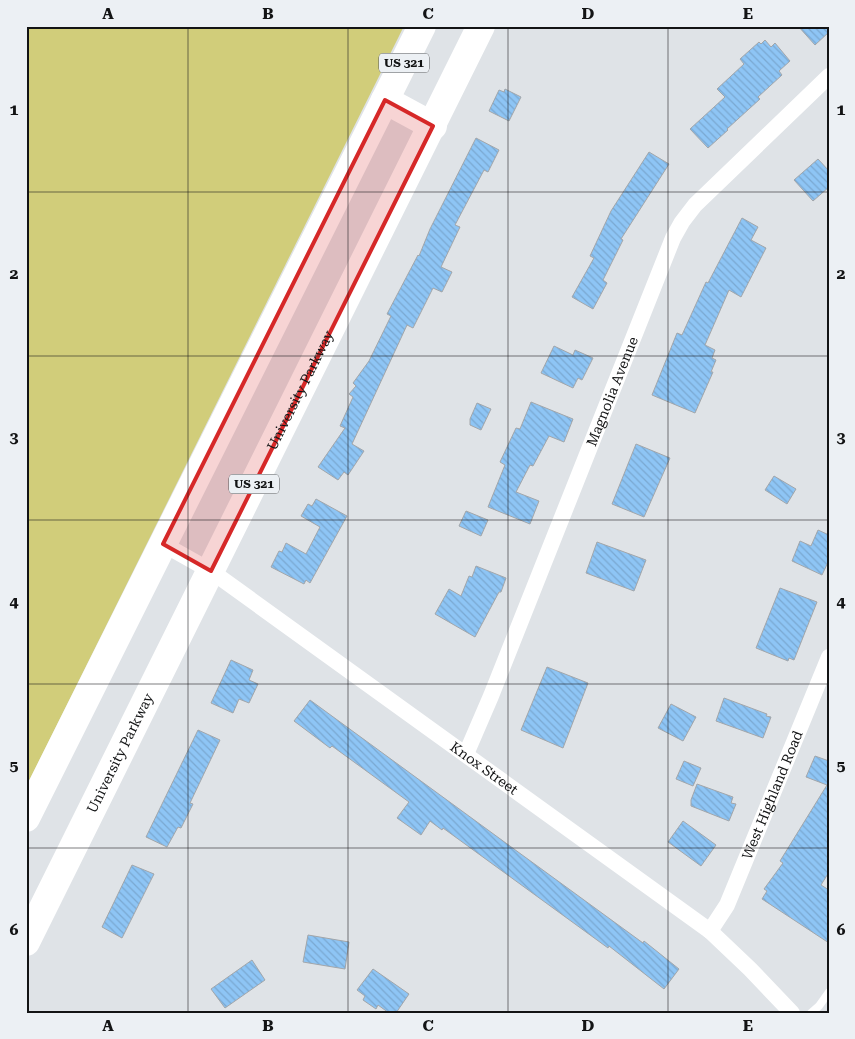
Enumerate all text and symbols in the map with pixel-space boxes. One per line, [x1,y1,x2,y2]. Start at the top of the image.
text: A [102,4,114,23]
text: B [262,4,274,23]
text: C [422,4,434,23]
text: D [582,4,595,23]
text: E [743,4,753,23]
road number: US 321 [379,54,429,72]
text: 1 [10,100,19,119]
text: 1 [837,100,846,119]
text: 2 [10,264,19,283]
text: 2 [837,264,846,283]
street label: University Parkway [264,327,337,453]
street label: Magnolia Avenue [583,334,641,448]
text: 3 [10,428,19,447]
text: 3 [837,428,846,447]
road number: US 321 [229,474,279,494]
text: 4 [10,592,19,611]
text: 4 [837,592,846,611]
street label: University Parkway [83,690,157,816]
street label: West Highland Road [739,728,806,862]
street label: Knox Street [447,738,521,798]
text: 5 [10,756,19,775]
text: 5 [837,756,846,775]
text: 6 [10,920,19,939]
text: 6 [837,920,846,939]
text: A [102,1016,114,1035]
text: B [262,1016,274,1035]
text: C [422,1016,434,1035]
text: D [582,1016,595,1035]
text: E [743,1016,753,1035]

